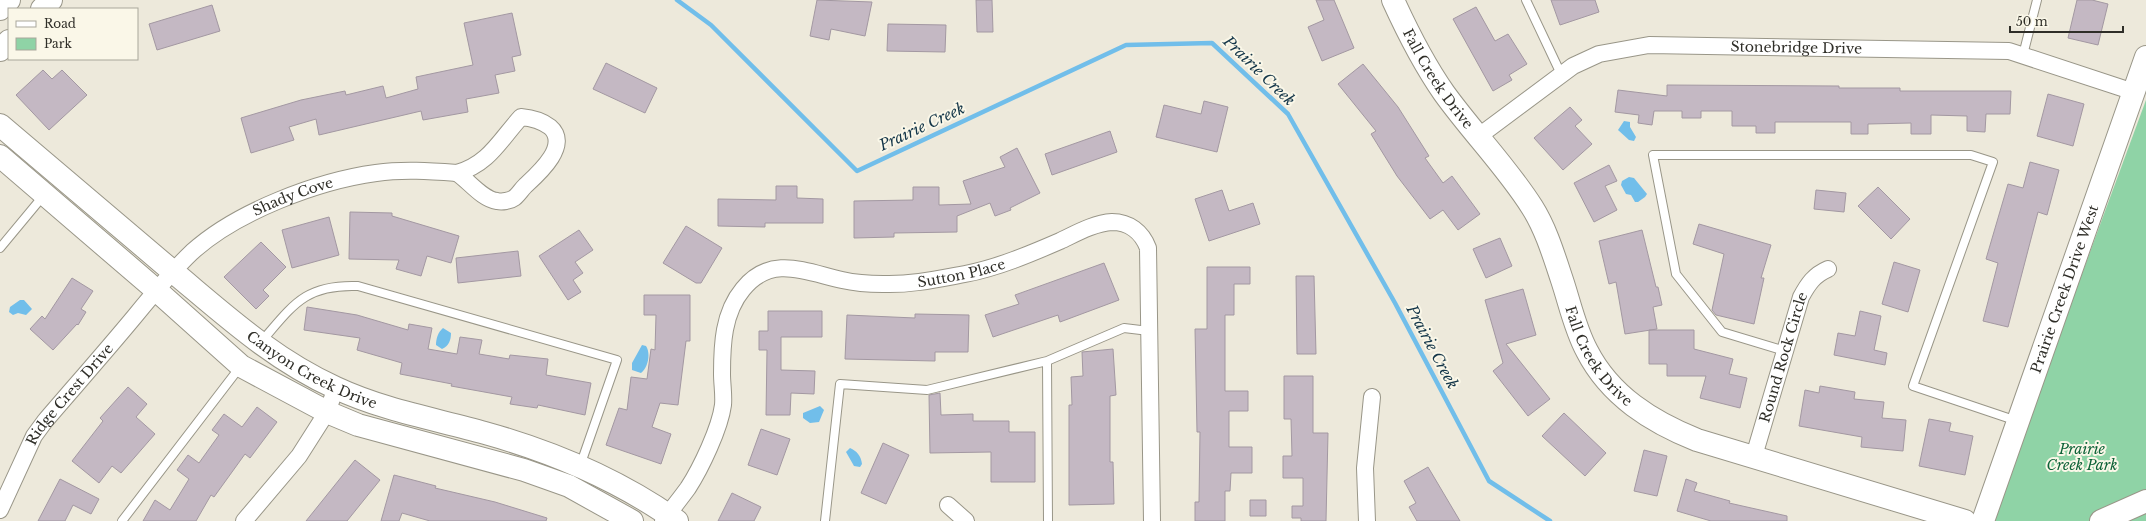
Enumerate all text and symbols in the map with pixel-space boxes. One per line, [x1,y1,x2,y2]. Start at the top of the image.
legend [8,8,138,60]
scale bar [2010,8,2123,34]
text: 50 m [2016,14,2048,29]
text: Road [44,16,76,31]
street label: Fall Creek Drive [1399,26,1477,133]
water label: Prairie Creek [1219,31,1299,110]
text: Park [44,36,72,51]
street label: Stonebridge Drive [1730,37,1862,58]
water label: Prairie Creek [875,98,968,155]
street label: Shady Cove [249,173,335,220]
street label: Prairie Creek Drive West [2027,202,2103,376]
street label: Sutton Place [916,255,1008,291]
street label: Round Rock Circle [1755,288,1811,425]
water label: Prairie Creek [1402,301,1463,392]
street label: Fall Creek Drive [1561,304,1636,410]
street label: Canyon Creek Drive [243,327,379,412]
street label: Ridge Crest Drive [22,340,117,448]
park label: Prairie Creek Park [2047,440,2117,474]

